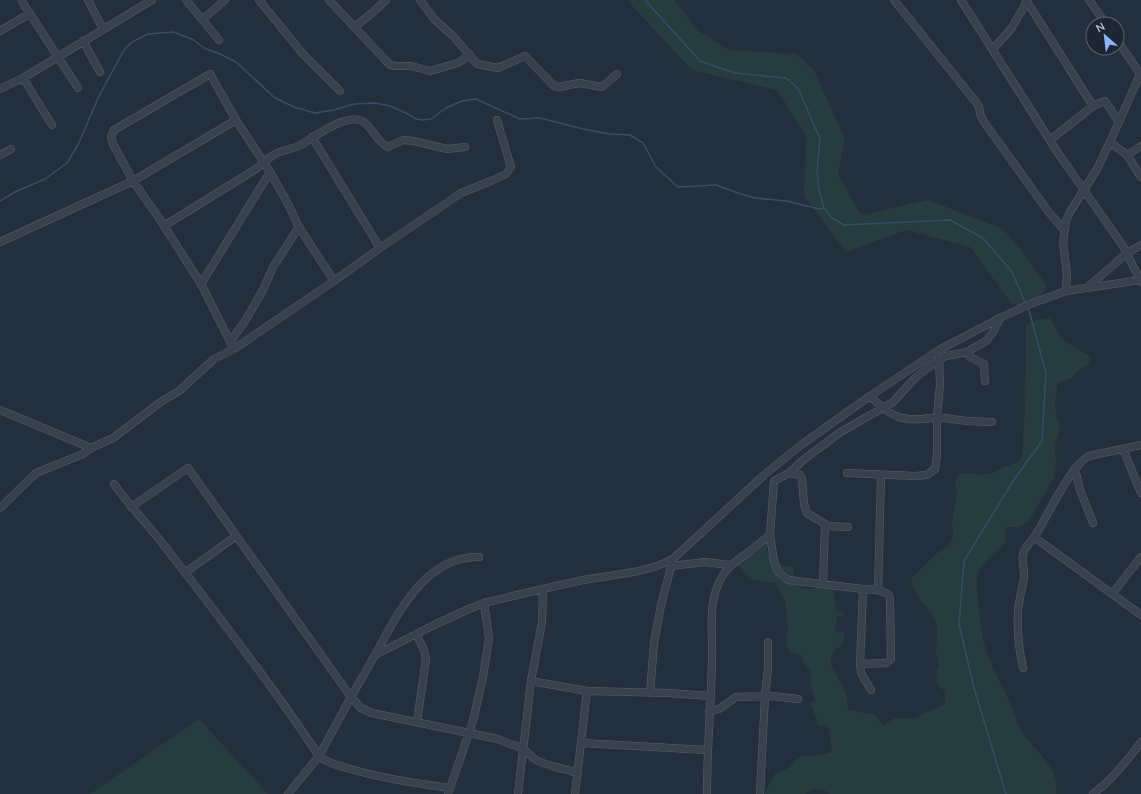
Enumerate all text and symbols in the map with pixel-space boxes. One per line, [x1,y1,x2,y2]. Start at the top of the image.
north arrow [1085,16,1125,56]
text: N [1093,19,1108,36]

